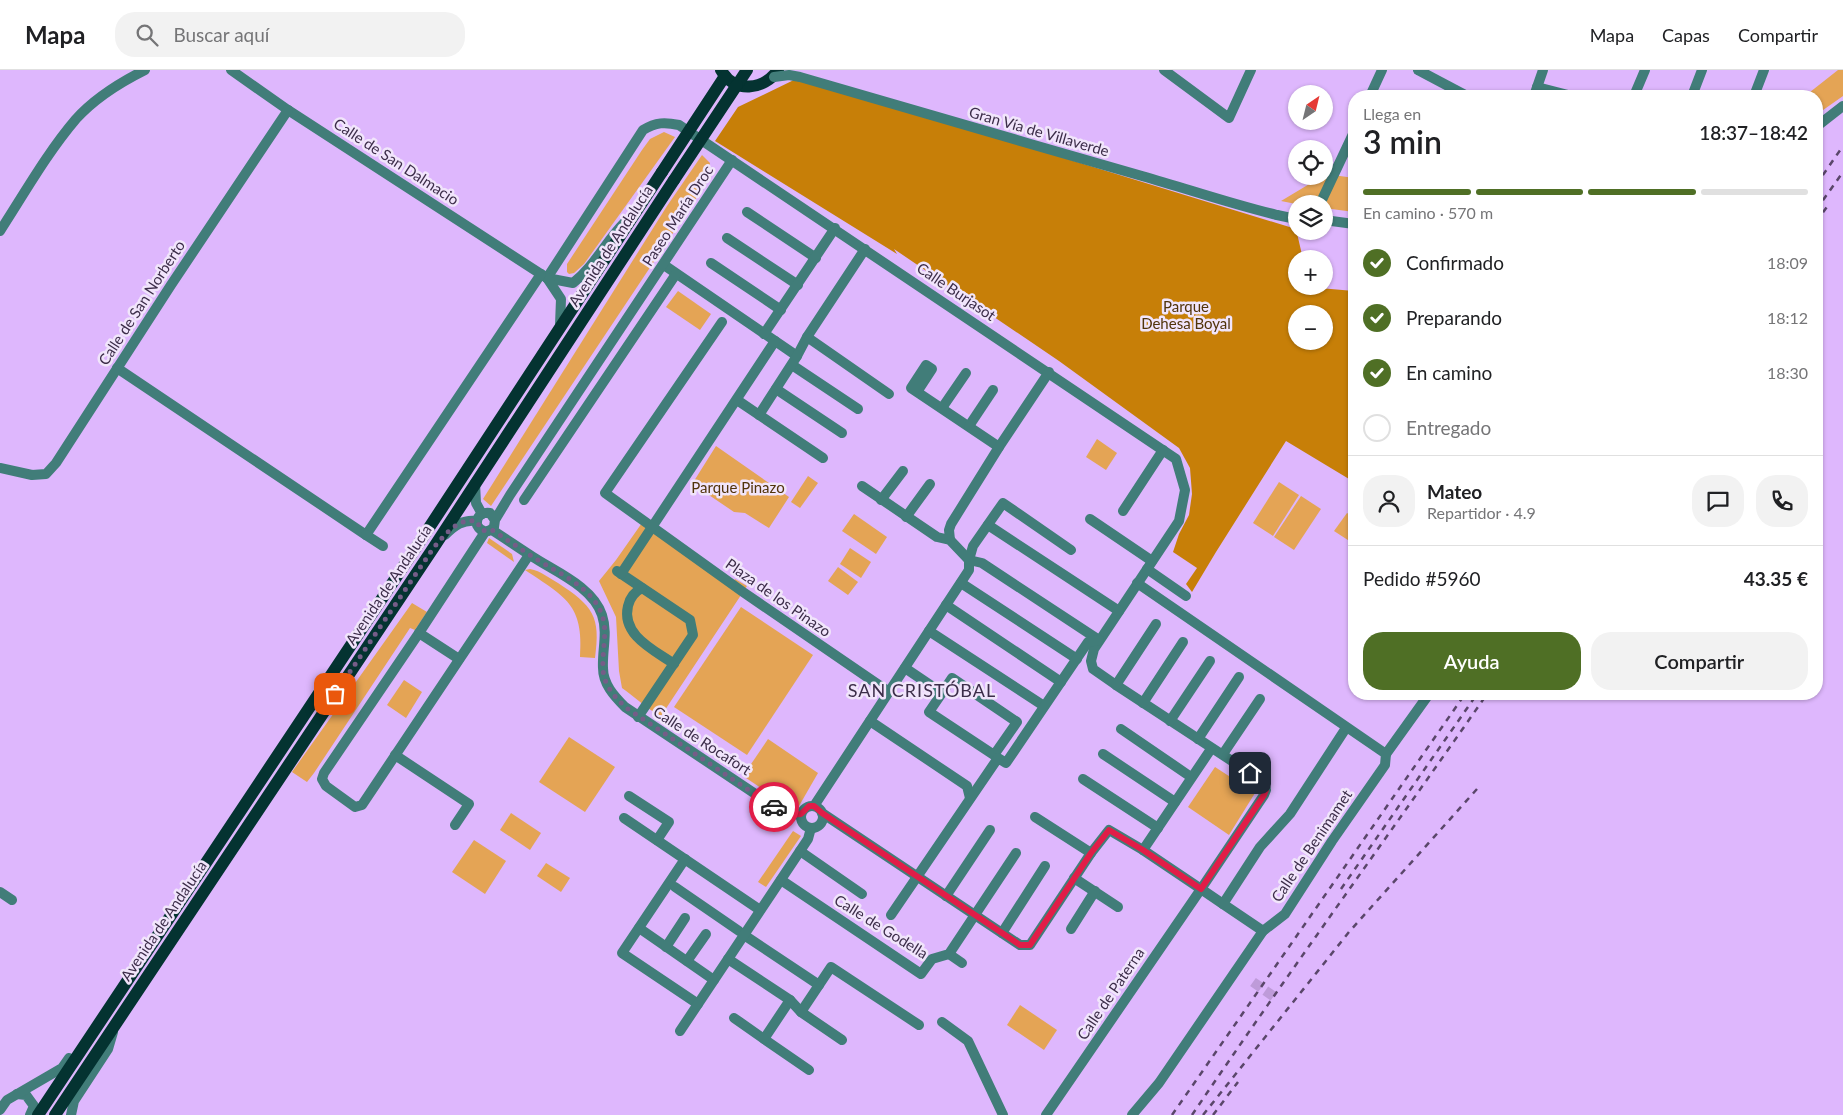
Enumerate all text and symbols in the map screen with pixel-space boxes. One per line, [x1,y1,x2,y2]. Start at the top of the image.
search box [115,12,465,57]
text: Mapa [25,20,85,49]
icon: search [133,21,161,49]
text: Buscar aquí [173,23,269,46]
text: Mapa [1590,24,1634,46]
text: Capas [1662,24,1710,46]
text: Compartir [1738,24,1818,46]
north arrow [1288,85,1332,130]
map controls [1288,85,1333,350]
street label: Gran Vía de Villaverde [967,102,1111,160]
text: Llega en [1363,104,1421,123]
street label: Calle de San Dalmacio [331,114,462,208]
text: 18:37–18:42 [1699,121,1808,144]
text: 3 min [1363,122,1442,161]
button: locate [1288,140,1333,185]
street label: Paseo María Droc [638,162,716,269]
street label: Avenida de Andalucía [564,182,656,309]
button: layers [1288,195,1333,240]
text: En camino · 570 m [1363,203,1493,222]
street label: Calle de San Norberto [94,237,188,368]
icon: check [1363,249,1391,277]
button: + [1288,250,1333,295]
text: Confirmado [1406,251,1504,274]
text: 18:09 [1767,253,1808,272]
street label: Calle Burjasot [914,258,1000,324]
park label: Parque Dehesa Boyal [1141,297,1231,332]
icon: check [1363,304,1391,332]
button: − [1288,305,1333,350]
text: Preparando [1406,306,1502,329]
text: 18:12 [1767,308,1808,327]
icon: check [1363,359,1391,387]
text: En camino [1406,361,1492,384]
text: 18:30 [1767,363,1808,382]
text: Entregado [1406,416,1491,439]
button: person [1363,475,1415,527]
button: chat [1692,475,1744,527]
button: phone [1756,475,1808,527]
park label: Parque Pinazo [691,478,785,496]
text: Mateo [1427,480,1482,503]
text: Repartidor · 4.9 [1427,503,1536,522]
street label: Avenida de Andalucía [341,521,435,648]
street label: Plaza de los Pinazo [723,554,835,640]
text: Pedido #5960 [1363,567,1481,590]
text: 43.35 € [1744,567,1808,590]
button: Ayuda [1363,632,1581,690]
button: Compartir [1591,632,1808,690]
pin [314,673,356,715]
district label: SAN CRISTÓBAL [848,679,996,701]
icon: bag [321,680,349,708]
street label: Calle de Rocafort [650,702,755,779]
pin [1229,752,1271,794]
icon: home [1236,759,1264,787]
courier [749,782,799,832]
street label: Calle de Benimamet [1267,785,1356,905]
icon: car [760,793,788,821]
street label: Avenida de Andalucía [116,857,210,984]
street label: Calle de Godella [832,890,932,962]
street label: Calle de Paterna [1073,944,1148,1043]

